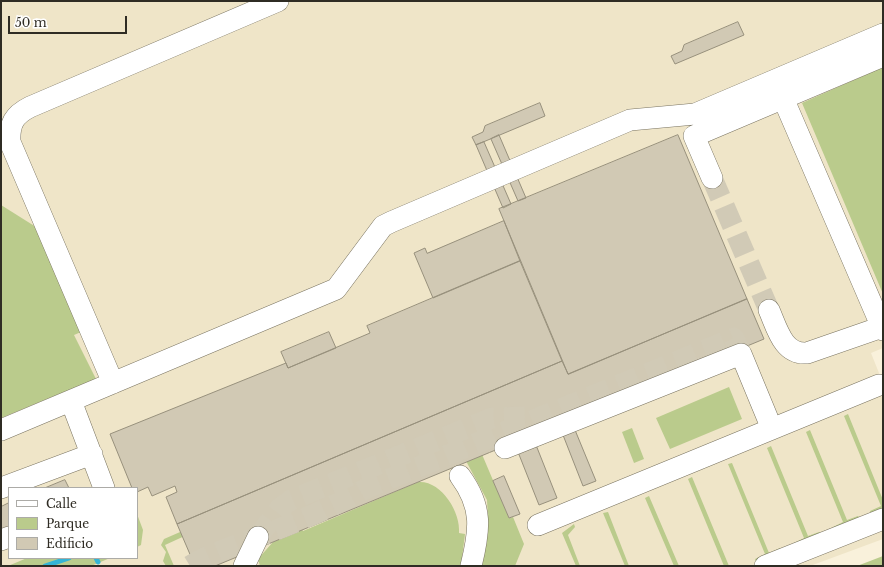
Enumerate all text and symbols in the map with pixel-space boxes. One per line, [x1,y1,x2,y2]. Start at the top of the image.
scale bar [10,8,129,34]
text: 50 m [15,15,47,30]
legend [8,487,138,559]
text: Calle [46,496,77,511]
text: Parque [46,516,89,531]
text: Edificio [46,536,93,551]

